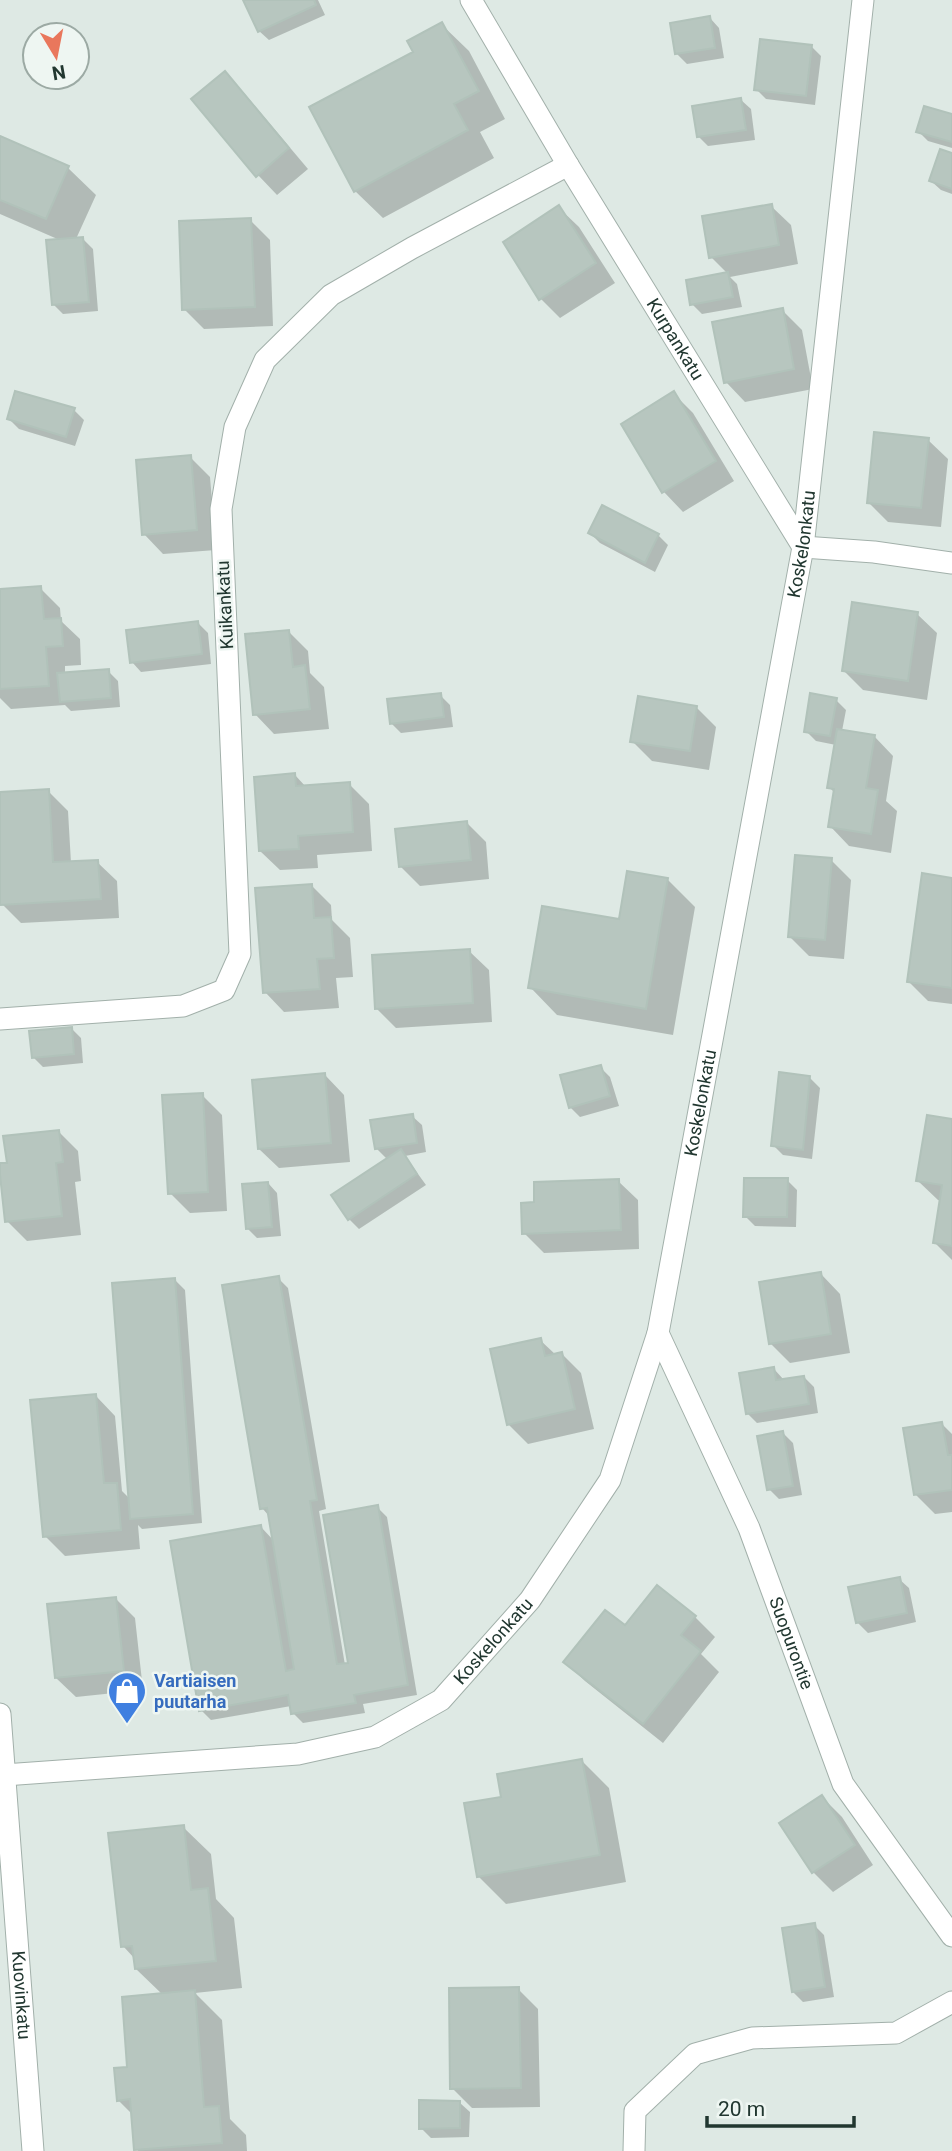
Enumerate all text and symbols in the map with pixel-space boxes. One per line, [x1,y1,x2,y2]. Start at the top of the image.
north arrow [21,21,91,91]
text: N [50,60,67,85]
street label: Kurpankatu [643,294,709,384]
street label: Koskelonkatu [783,489,819,599]
street label: Kuikankatu [212,560,237,650]
street label: Koskelonkatu [680,1048,720,1158]
street label: Koskelonkatu [449,1593,537,1688]
street label: Suopurontie [765,1594,818,1692]
shop icon: Vartiaisen puutarha [106,1670,148,1725]
place label: Vartiaisen puutarha [154,1670,236,1712]
street label: Kuovinkatu [8,1950,36,2040]
scale bar [707,2084,854,2128]
text: 20 m [718,2097,765,2121]

